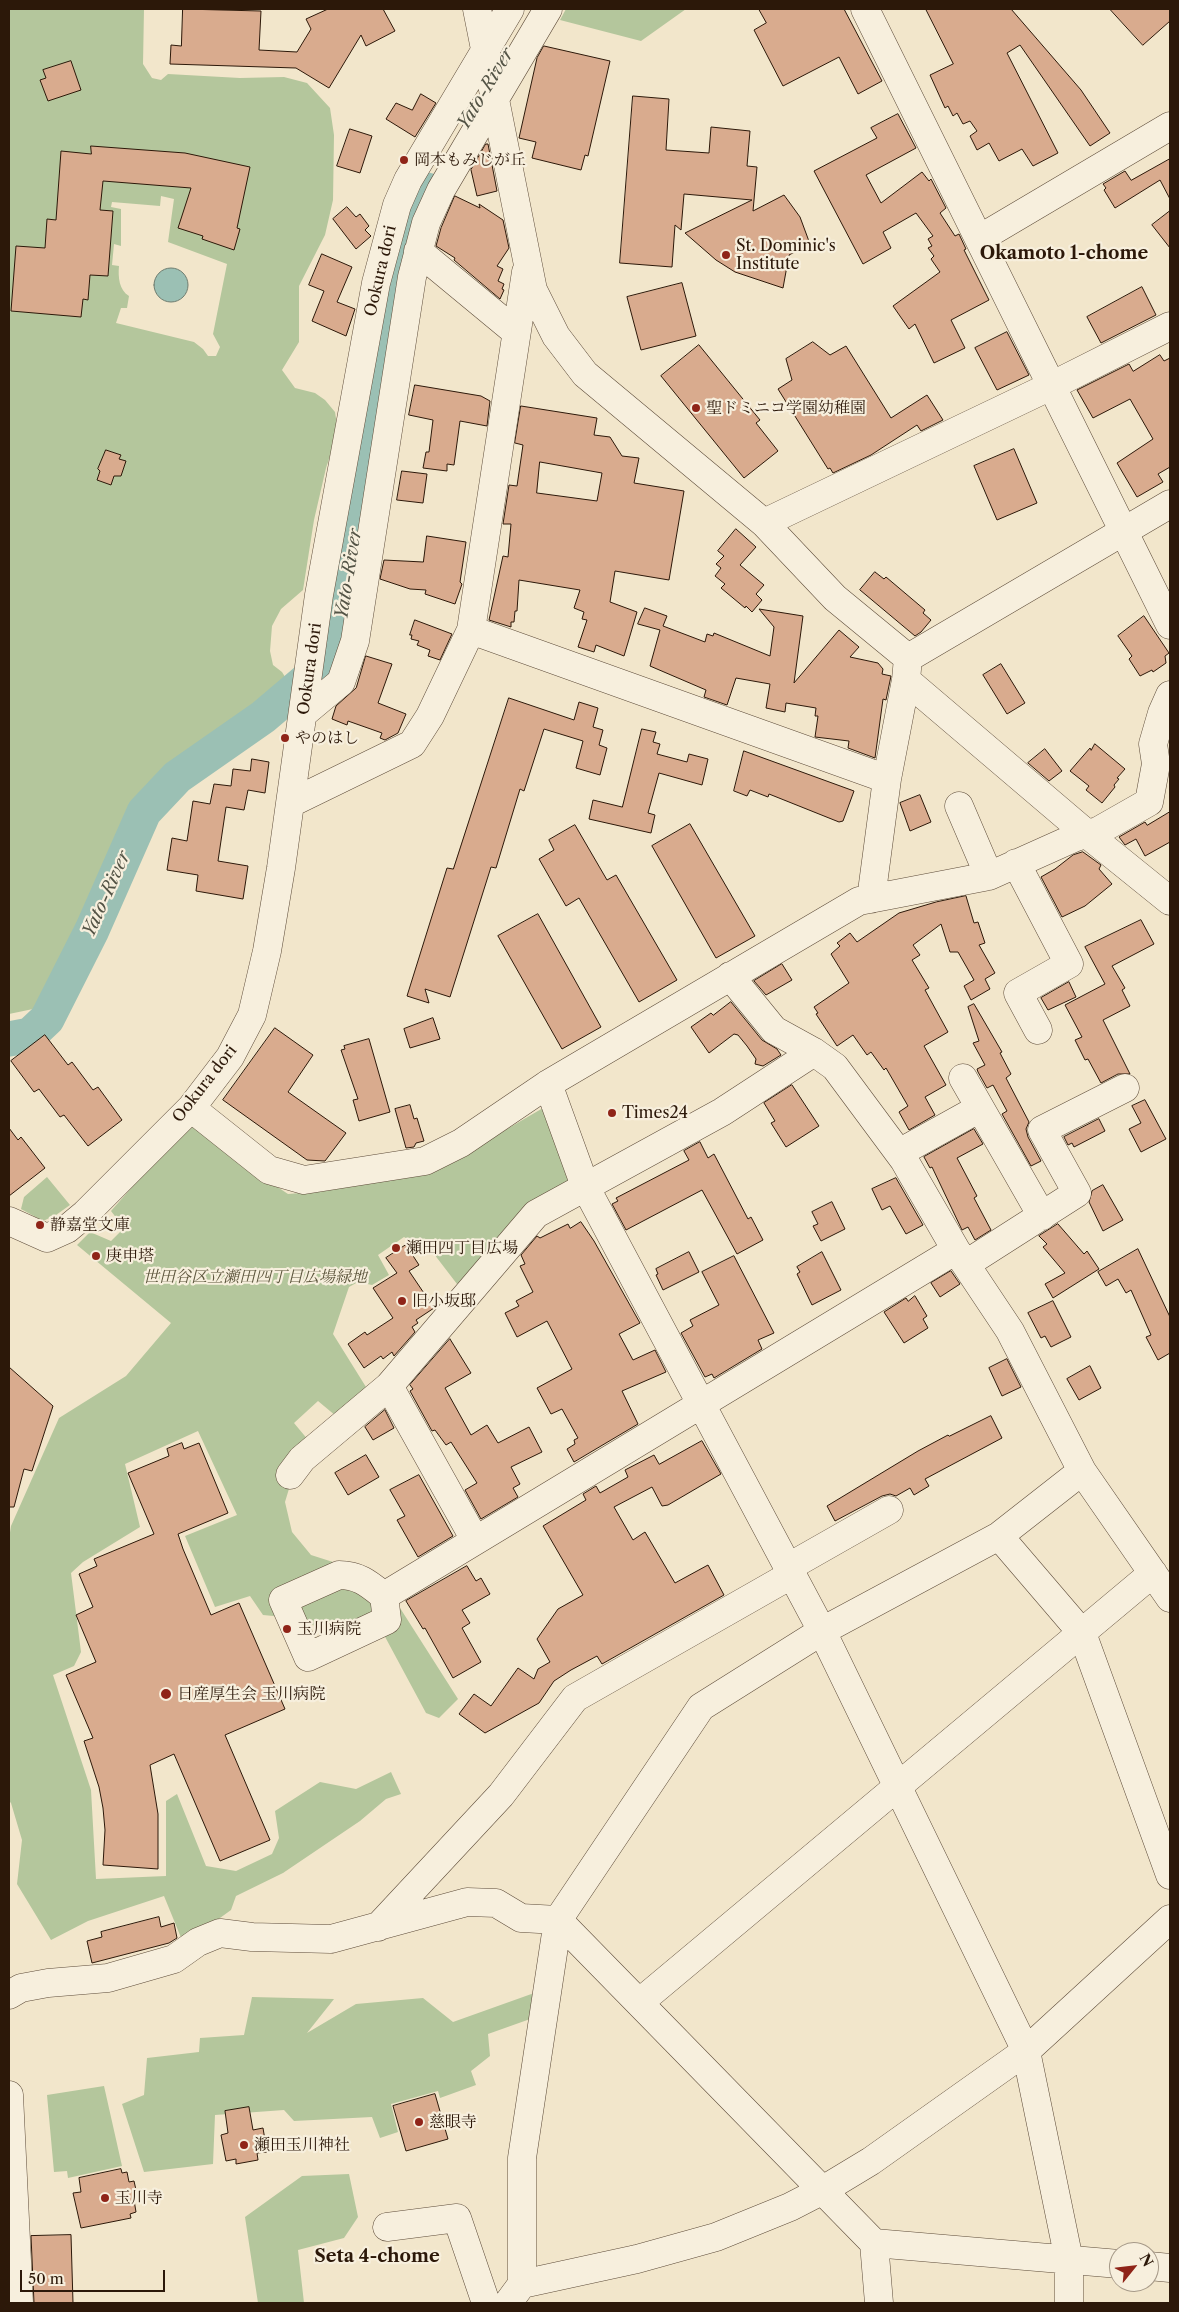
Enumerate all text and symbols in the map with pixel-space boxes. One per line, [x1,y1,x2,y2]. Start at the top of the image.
water label: Yato-River [453,44,519,134]
place label: 岡本もみじが丘 [414,150,526,170]
marker: 岡本もみじが丘 [398,154,410,166]
street label: Ookura dori [361,224,401,318]
place label: St. Dominic's Institute [736,236,836,274]
district label: Okamoto 1-chome [980,243,1148,265]
marker: St. Dominic's Institute [720,249,732,261]
place label: 聖ドミニコ学園幼稚園 [706,398,866,418]
marker: 聖ドミニコ学園幼稚園 [690,402,702,414]
water label: Yato-River [331,527,367,621]
street label: Ookura dori [294,622,326,716]
place label: やのはし [295,728,359,748]
marker: やのはし [279,732,291,744]
water label: Yato-River [79,848,135,940]
street label: Ookura dori [169,1042,241,1126]
place label: Times24 [622,1103,688,1123]
marker: Times24 [606,1107,618,1119]
place label: 静嘉堂文庫 [50,1215,130,1235]
marker: 静嘉堂文庫 [34,1219,46,1231]
place label: 瀬田四丁目広場 [406,1238,518,1258]
marker: 瀬田四丁目広場 [390,1242,402,1254]
place label: 庚申塔 [106,1246,154,1266]
marker: 庚申塔 [90,1250,102,1262]
park label: 世田谷区立瀬田四丁目広場緑地 [143,1267,367,1287]
place label: 旧小坂邸 [412,1291,476,1311]
marker: 旧小坂邸 [396,1295,408,1307]
place label: 玉川病院 [297,1619,361,1639]
marker: 玉川病院 [281,1623,293,1635]
place label: 日産厚生会 玉川病院 [177,1684,325,1704]
marker: 日産厚生会 玉川病院 [159,1687,173,1701]
place label: 慈眼寺 [429,2112,477,2132]
marker: 慈眼寺 [413,2116,425,2128]
place label: 瀬田玉川神社 [254,2135,350,2155]
marker: 瀬田玉川神社 [238,2139,250,2151]
place label: 玉川寺 [115,2188,163,2208]
marker: 玉川寺 [99,2192,111,2204]
north arrow [1109,2242,1159,2292]
district label: Seta 4-chome [314,2246,440,2268]
text: N [1135,2251,1157,2270]
scale bar [22,2260,168,2292]
text: 50 m [28,2269,64,2288]

